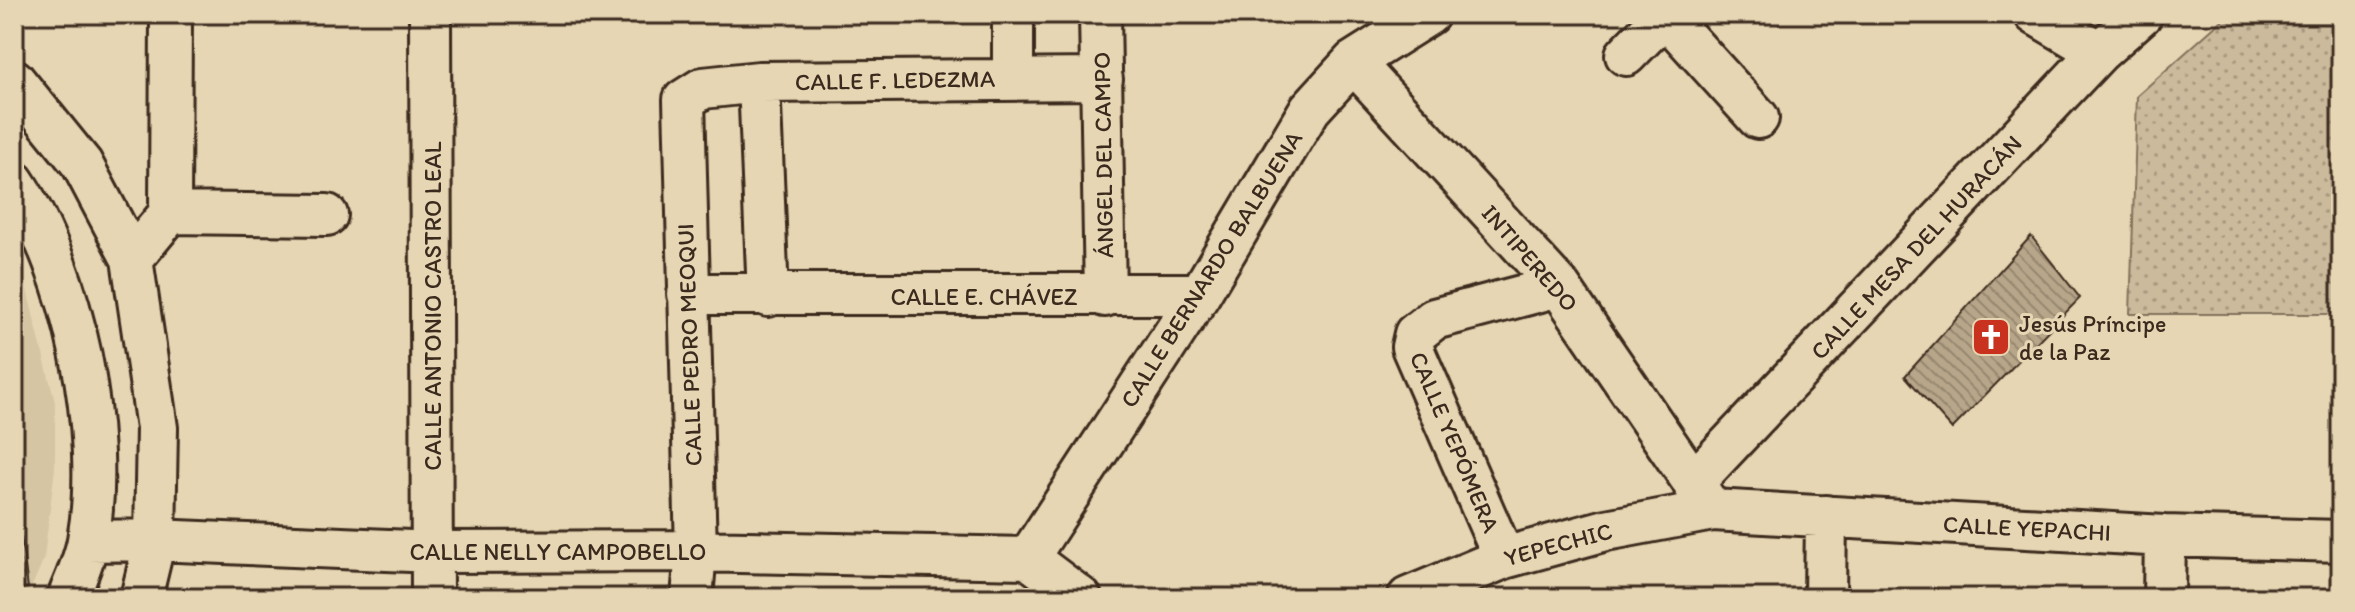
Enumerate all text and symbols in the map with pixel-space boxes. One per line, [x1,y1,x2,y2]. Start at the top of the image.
street label: ÁNGEL DEL CAMPO [1087,52,1119,258]
street label: CALLE F. LEDEZMA [795,64,995,96]
street label: CALLE BERNARDO BALBUENA [1114,125,1308,413]
street label: CALLE MESA DEL HURACÁN [1804,129,2028,365]
street label: CALLE ANTONIO CASTRO LEAL [418,141,447,471]
street label: INTIPEREDO [1476,198,1584,318]
street label: CALLE PEDRO MEOQUI [670,223,708,467]
street label: CALLE E. CHÁVEZ [891,282,1078,311]
place label: Jesús Príncipe de la Paz [2019,309,2166,366]
church icon: Jesús Príncipe de la Paz [1970,316,2012,358]
street label: CALLE YEPÓMERA [1404,347,1506,537]
street label: CALLE YEPACHI [1942,509,2112,547]
street label: YEPECHIC [1501,516,1615,572]
street label: CALLE NELLY CAMPOBELLO [410,537,706,566]

